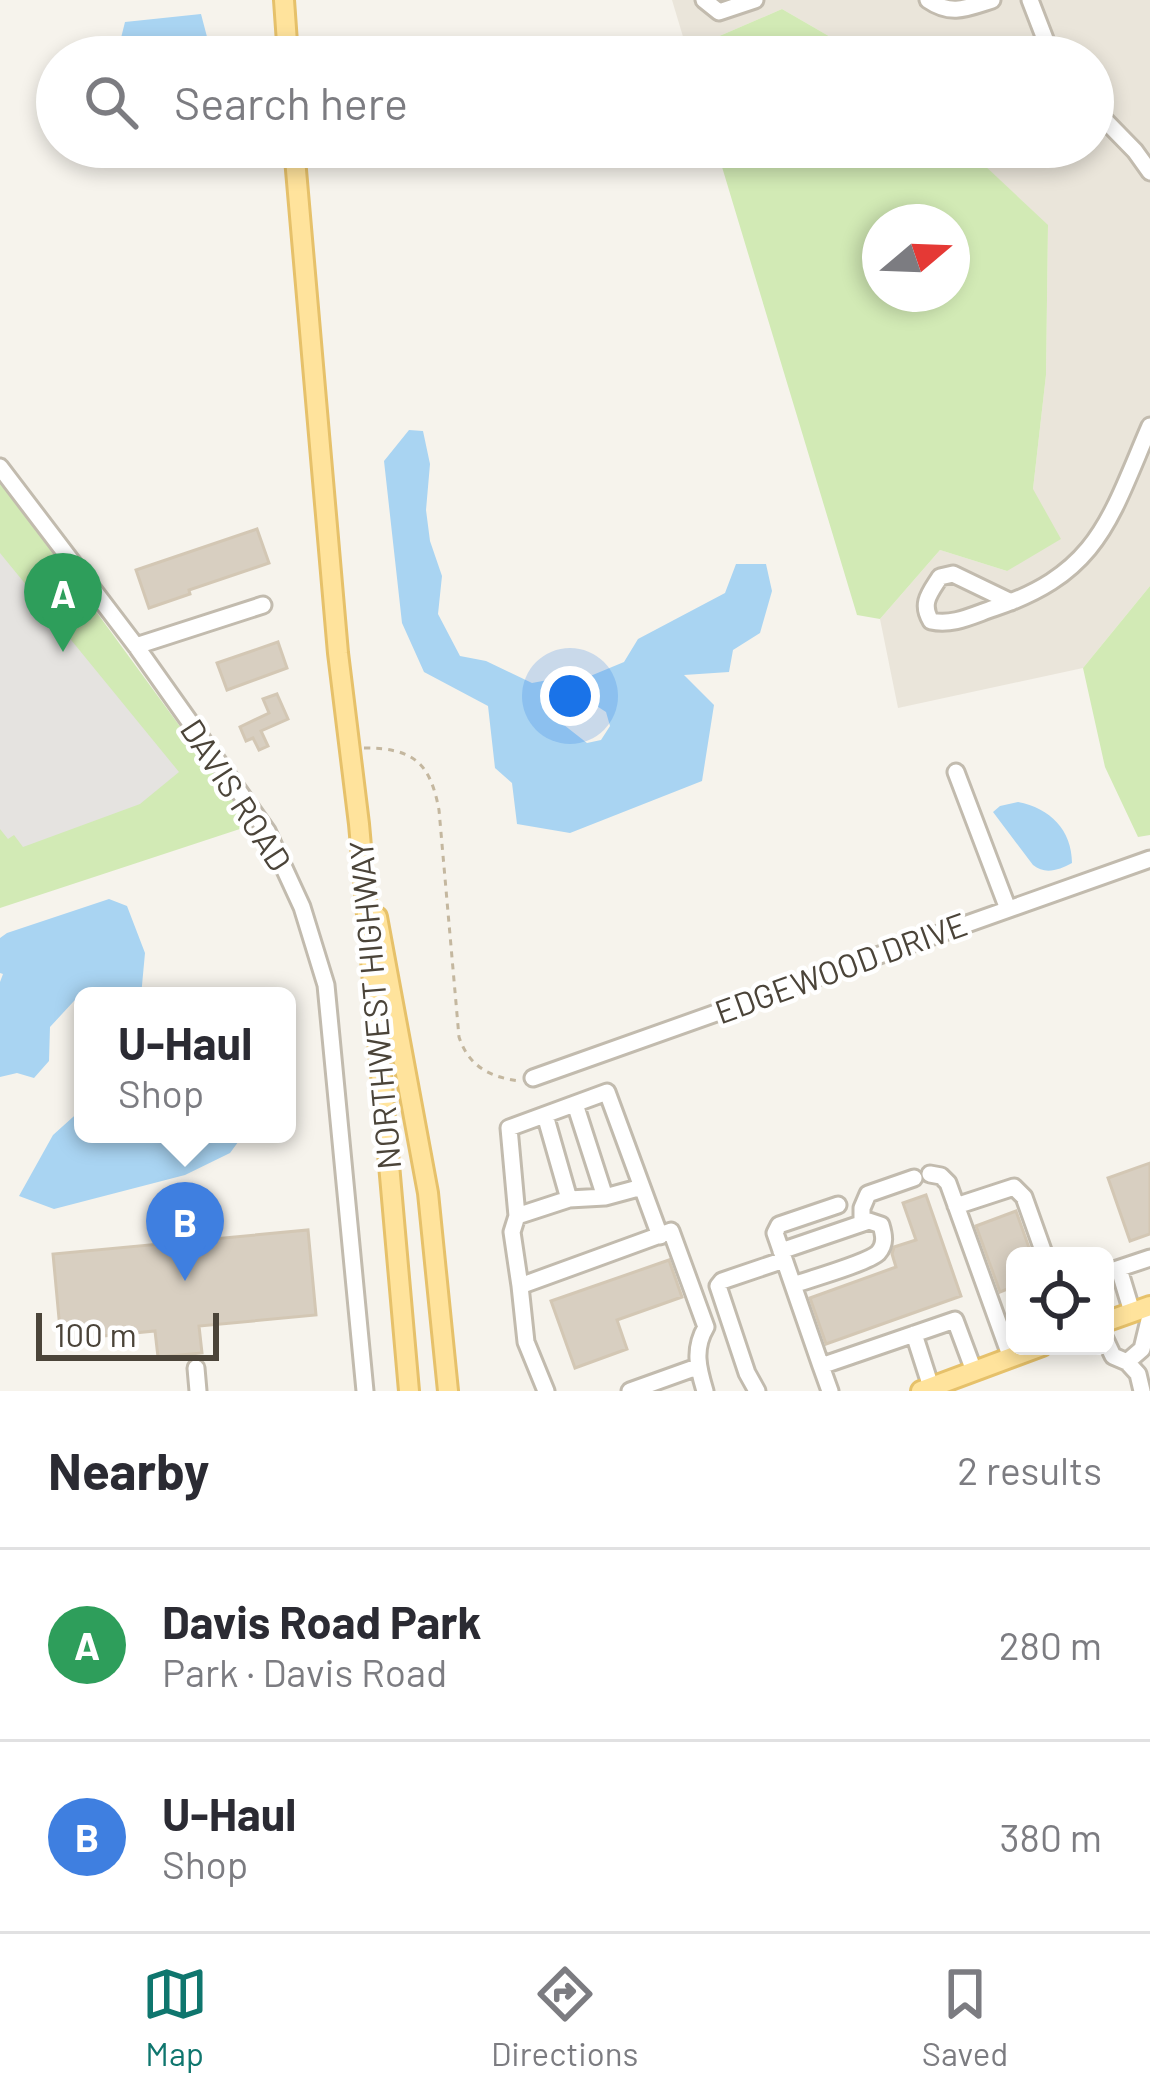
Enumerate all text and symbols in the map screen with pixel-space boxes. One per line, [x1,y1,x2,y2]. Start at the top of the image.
search box [36,36,1114,168]
icon: search [78,69,144,135]
text: Search here [174,75,408,129]
north arrow [862,204,970,312]
pin: A [24,553,102,652]
your location [540,666,600,726]
street label: DAVIS ROAD [173,711,301,878]
street label: NORTHWEST HIGHWAY [340,839,408,1171]
street label: EDGEWOOD DRIVE [709,903,972,1031]
popup [74,987,296,1143]
text: U-Haul [118,1015,252,1069]
text: Shop [118,1069,204,1116]
pin: B [146,1182,224,1281]
map controls [1006,1247,1114,1355]
button: locate [1006,1247,1114,1355]
scale bar [36,1307,219,1360]
text: 100 m [54,1314,137,1354]
text: Nearby [48,1439,209,1500]
text: 2 results [957,1446,1102,1493]
text: Davis Road Park [162,1594,481,1648]
text: A [74,1621,100,1668]
text: 280 m [999,1621,1102,1668]
text: Park · Davis Road [162,1648,447,1695]
text: U-Haul [162,1786,296,1840]
text: B [75,1813,99,1860]
text: 380 m [1000,1813,1102,1860]
text: Shop [162,1840,248,1887]
tab: Map [142,1961,208,2073]
tab: Directions [491,1961,638,2073]
tab: Saved [922,1961,1008,2073]

